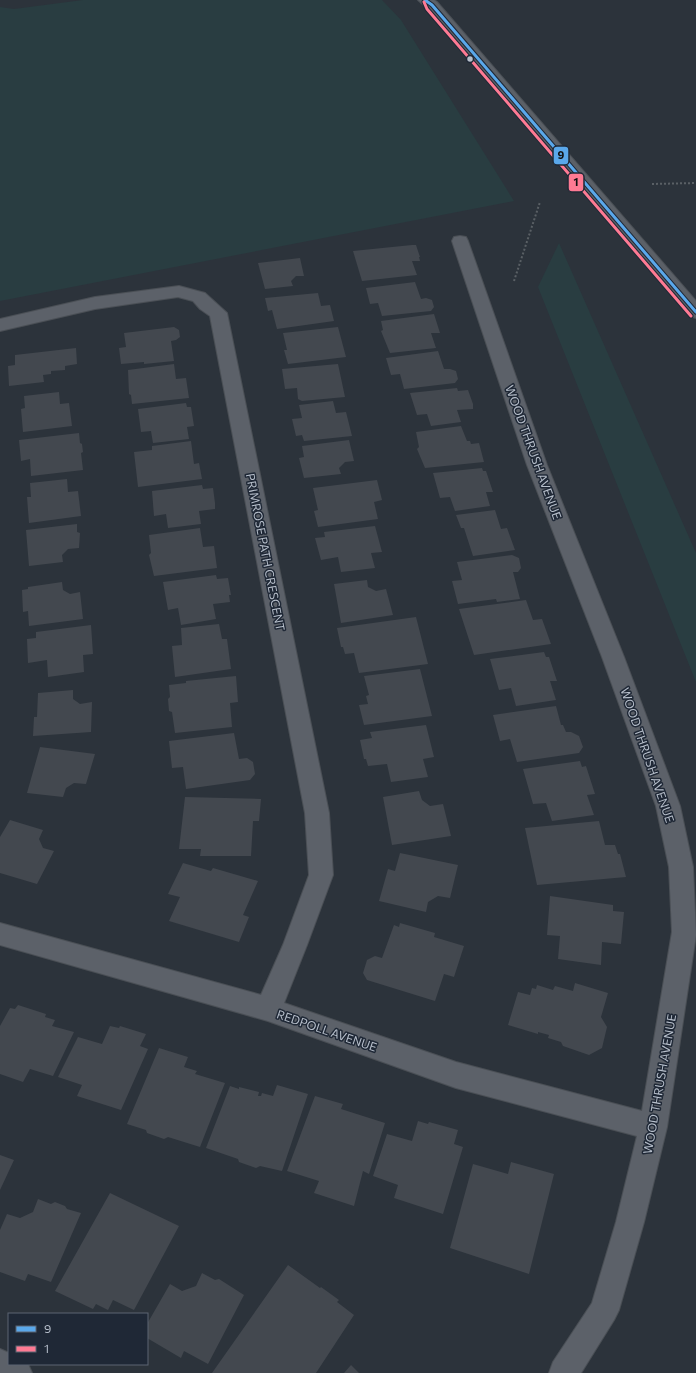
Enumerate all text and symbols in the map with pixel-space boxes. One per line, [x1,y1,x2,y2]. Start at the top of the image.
unlabelled marker [465,54,475,64]
line badge: 9 [553,146,569,165]
text: 9 [558,148,565,161]
line badge: 1 [568,173,584,192]
text: 1 [574,175,579,188]
street label: WOOD THRUSH AVENUE [503,383,565,521]
street label: PRIMROSE PATH CRESCENT [244,472,288,632]
street label: WOOD THRUSH AVENUE [618,686,678,824]
street label: REDPOLL AVENUE [275,1006,379,1054]
street label: WOOD THRUSH AVENUE [640,1013,678,1155]
legend [8,1313,148,1365]
text: 9 [44,1321,51,1335]
text: 1 [44,1341,49,1355]

